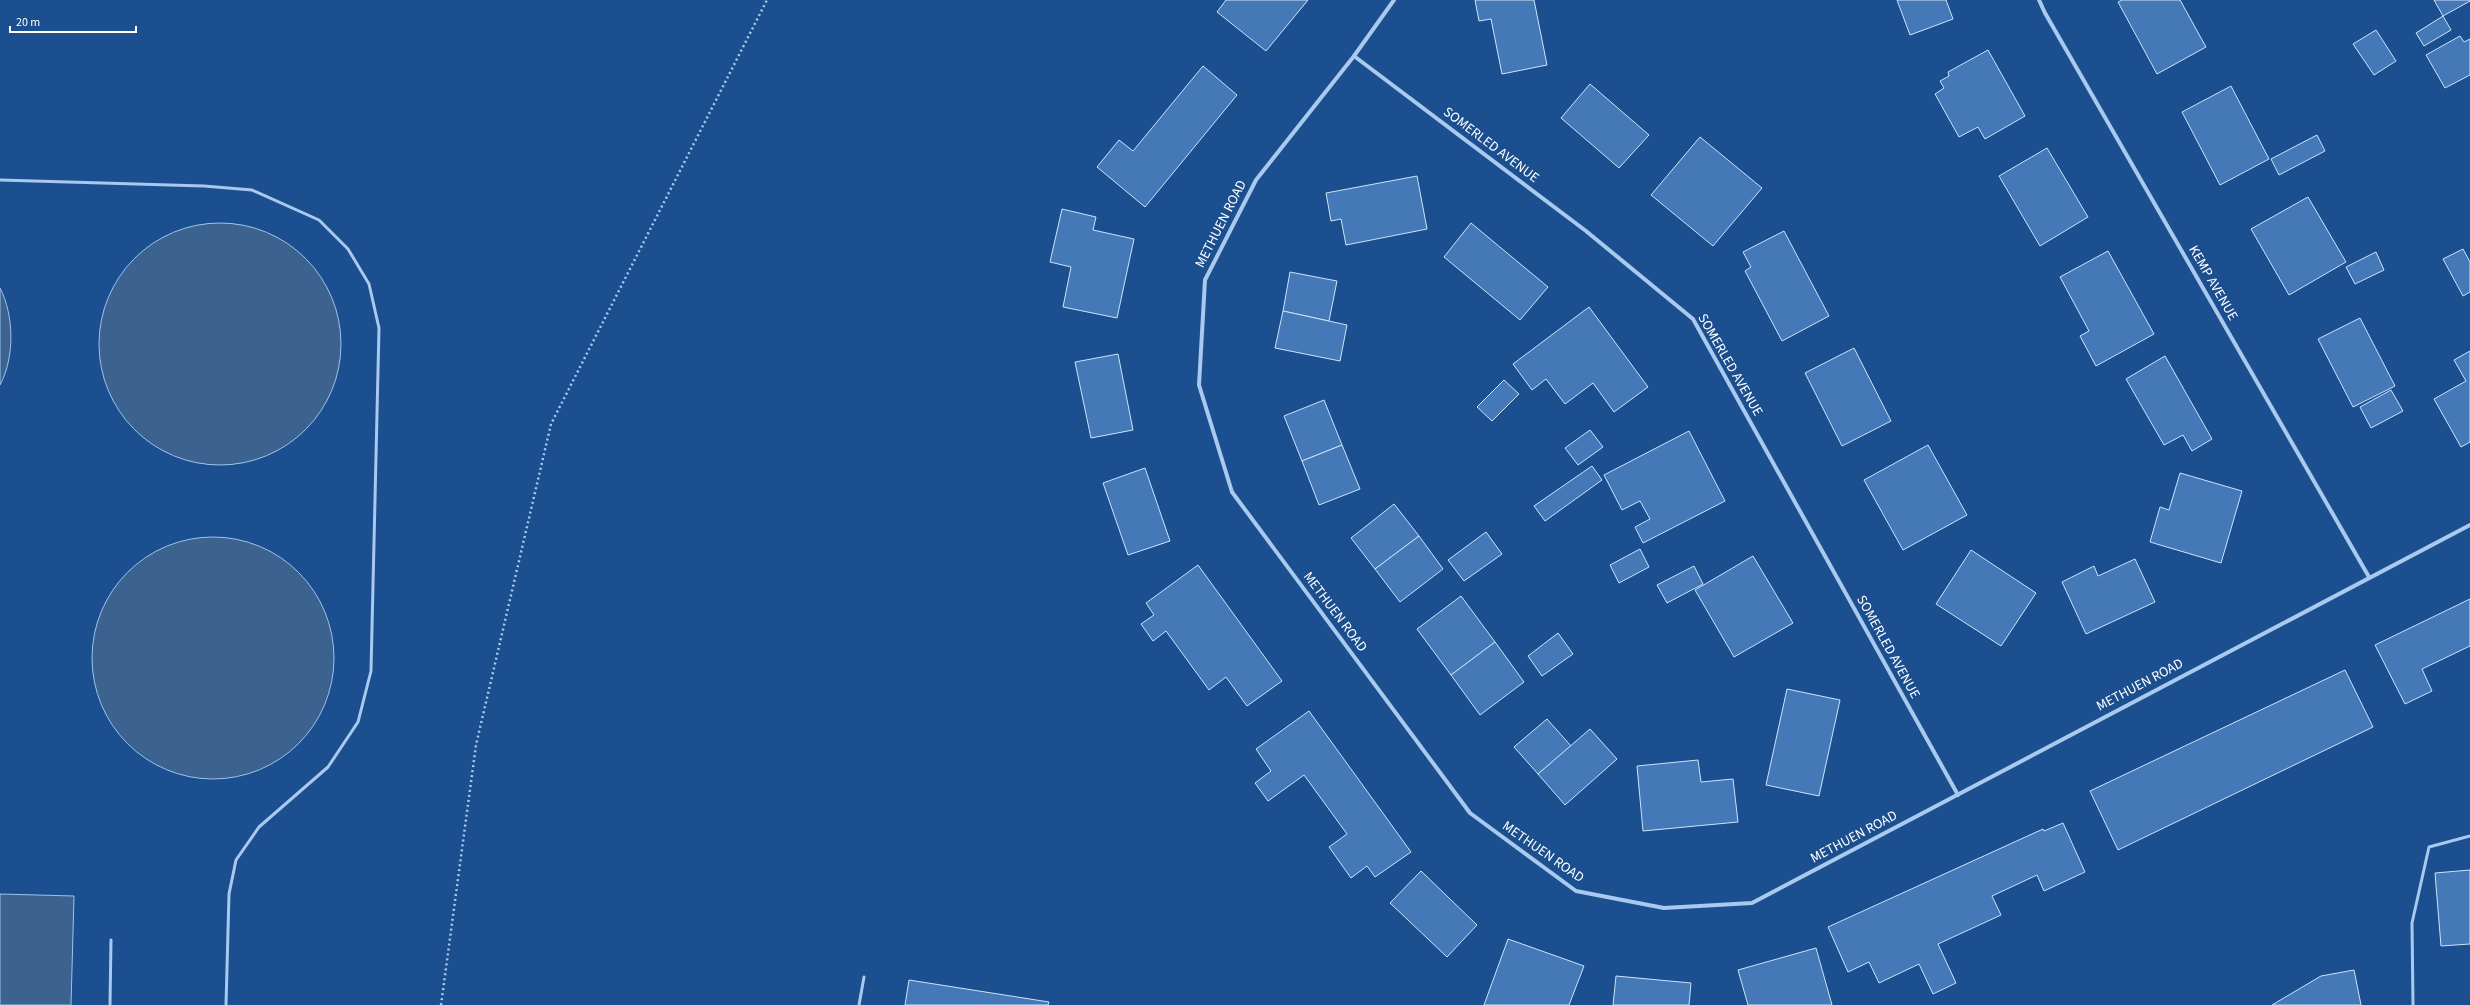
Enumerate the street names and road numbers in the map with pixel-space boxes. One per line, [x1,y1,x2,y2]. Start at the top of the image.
street label: SOMERLED AVENUE [1439,102,1543,188]
street label: METHUEN ROAD [1190,177,1252,271]
street label: KEMP AVENUE [2183,242,2243,324]
street label: SOMERLED AVENUE [1692,310,1768,420]
street label: METHUEN ROAD [1298,568,1372,656]
street label: SOMERLED AVENUE [1851,592,1925,702]
street label: METHUEN ROAD [2093,654,2187,716]
street label: METHUEN ROAD [1807,806,1901,868]
street label: METHUEN ROAD [1498,816,1588,888]

